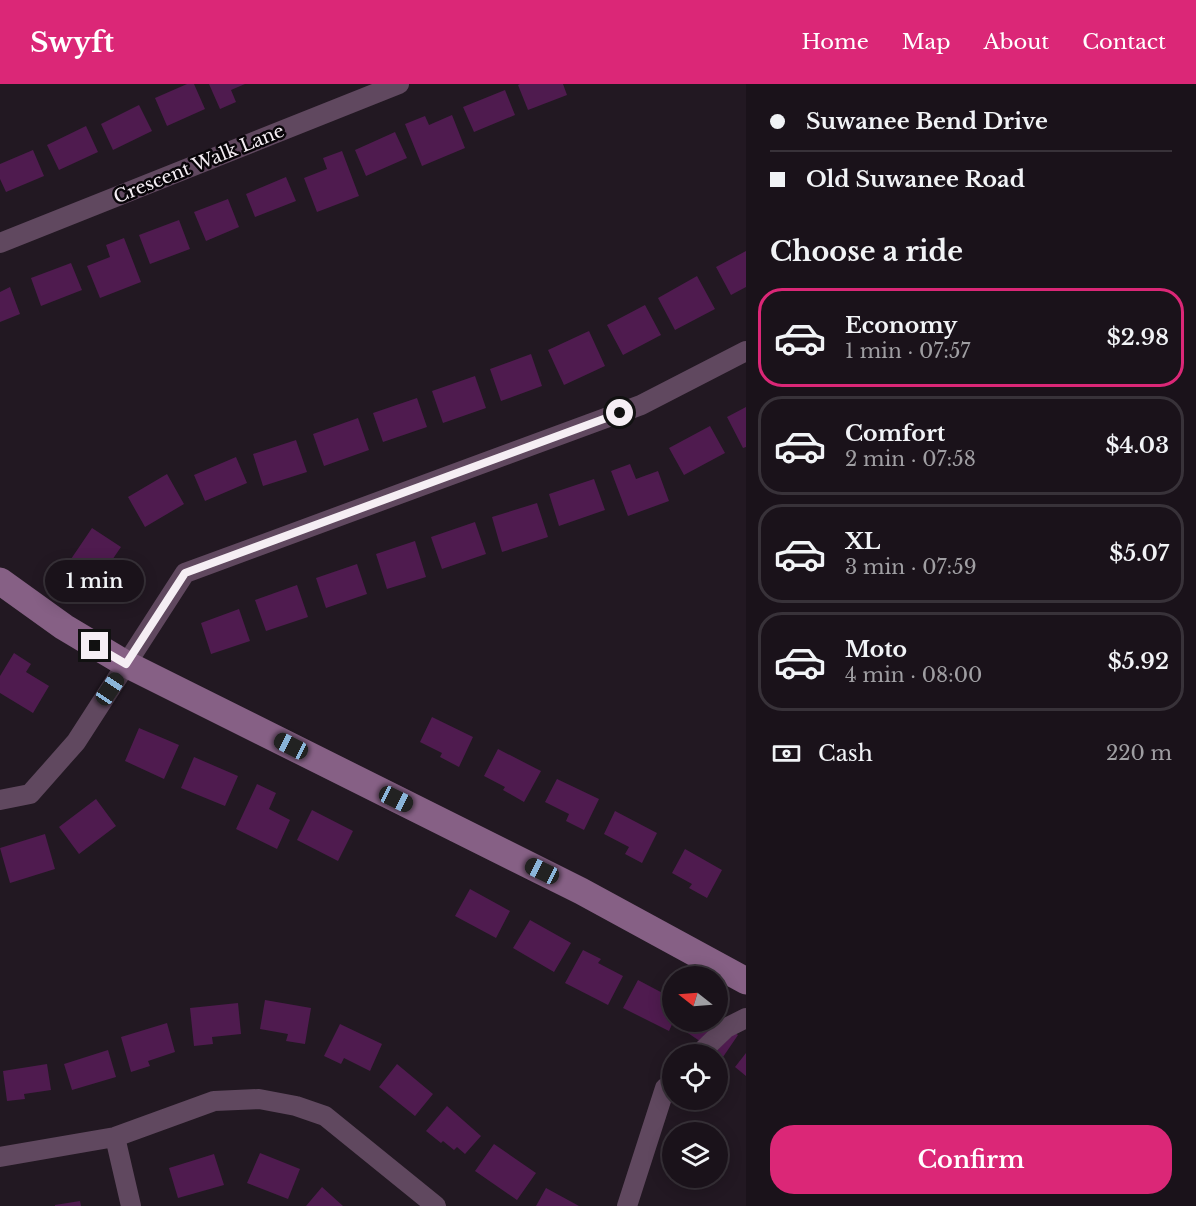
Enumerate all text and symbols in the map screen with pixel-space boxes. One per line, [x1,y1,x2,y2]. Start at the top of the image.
text: Swyft [30,25,114,60]
text: Home [802,29,869,55]
text: Map [902,29,950,55]
text: About [983,29,1049,55]
text: Contact [1082,29,1166,55]
text: Suwanee Bend Drive [806,108,1048,135]
street label: Crescent Walk Lane [110,120,288,208]
text: Old Suwanee Road [806,166,1025,193]
text: Choose a ride [770,235,963,268]
icon: car [773,311,827,365]
text: Economy [845,312,957,339]
text: $2.98 [1107,324,1169,351]
text: 1 min · 07:57 [845,339,970,363]
route start [606,399,633,426]
icon: car [773,419,827,473]
text: Comfort [845,420,945,447]
text: $4.03 [1105,432,1169,459]
text: 2 min · 07:58 [845,447,976,471]
icon: car [773,527,827,581]
text: XL [845,528,880,555]
text: $5.07 [1109,540,1169,567]
text: 3 min · 07:59 [845,555,977,579]
callout: 1 min [46,559,144,601]
text: 1 min [66,569,123,593]
route end [81,632,108,659]
icon: car [773,635,827,689]
text: Moto [845,636,907,663]
text: $5.92 [1108,648,1169,675]
text: 4 min · 08:00 [845,663,982,687]
car [92,669,128,709]
car [271,730,311,762]
icon: cash [770,737,803,770]
text: Cash [818,740,873,767]
text: 220 m [1106,741,1172,765]
car [376,783,416,815]
car [522,855,562,887]
north arrow [662,966,728,1032]
map controls [662,966,728,1188]
button: locate [662,1044,728,1110]
button: layers [662,1122,728,1188]
button: Confirm [770,1125,1172,1194]

